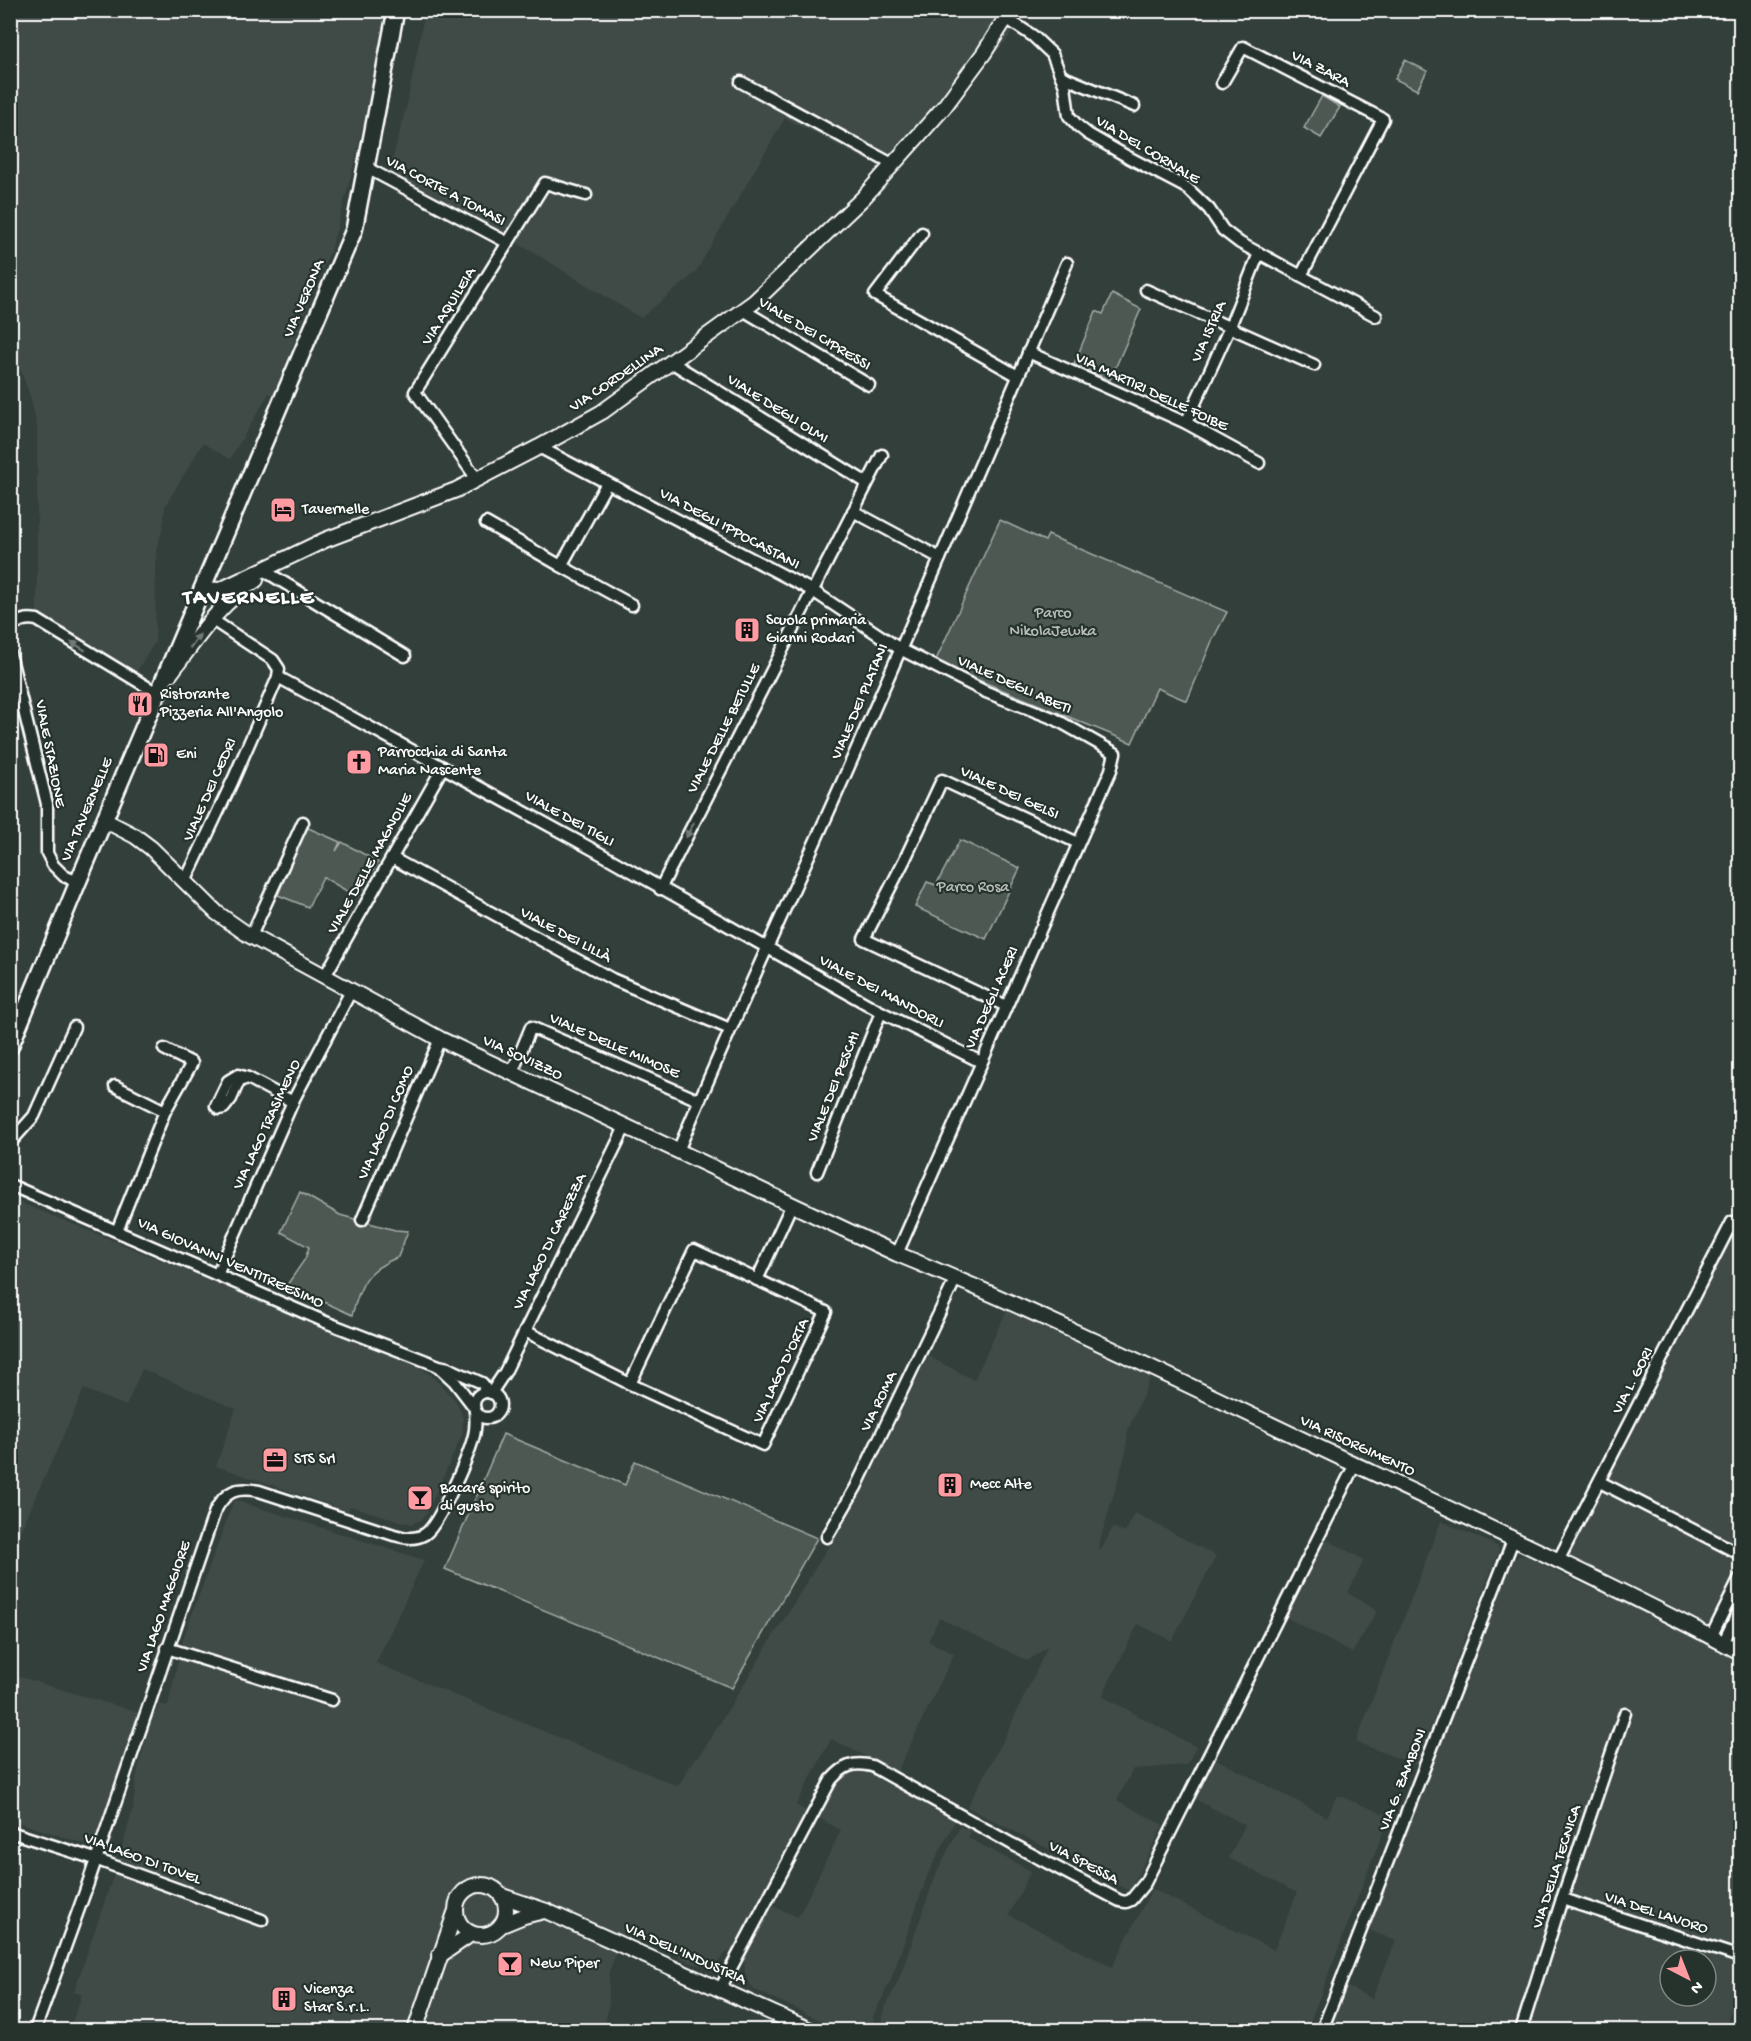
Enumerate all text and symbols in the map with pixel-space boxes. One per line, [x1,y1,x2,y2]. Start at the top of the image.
street label: VIA ZARA [1286,47,1354,94]
street label: VIA DEL CORNALE [1090,112,1204,190]
street label: VIA CORTE A TOMASI [381,152,508,232]
street label: VIA VERONA [280,256,331,342]
street label: VIA AQUILEIA [418,263,482,350]
street label: VIALE DEI CIPRESSI [753,293,874,376]
street label: VIA ISTRIA [1188,297,1233,366]
street label: VIA CORDELLINA [566,340,669,418]
street label: VIA MARTIRI DELLE FOIBE [1071,349,1231,437]
street label: VIALE DEGLI OLMI [722,371,831,449]
street label: VIA DEGLI IPPOCASTANI [655,484,803,575]
hotel icon: Tavernelle [268,495,298,525]
place label: Tavernelle [301,501,370,520]
district label: TAVERNELLE [181,586,315,612]
park label: Parco NikolaJewka [1010,605,1098,642]
place label: Scuola primaria Gianni Rodari [766,612,867,649]
building icon: Scuola primaria Gianni Rodari [732,615,762,645]
one-way arrow [189,633,201,649]
one-way arrow [70,640,86,651]
street label: VIALE DEI PLATANI [828,641,894,764]
street label: VIALE DEGLI ABETI [953,652,1074,720]
street label: VIALE DELLE BETULLE [684,660,766,798]
place label: Ristorante Pizzeria All'Angolo [159,686,283,723]
restaurant icon: Ristorante Pizzeria All'Angolo [125,689,155,719]
street label: VIALE STAZIONE [29,698,69,810]
street label: VIALE DEI CEDRI [179,735,242,846]
fuel station icon: Eni [141,740,171,770]
place label: Parrocchia di Santa Maria Nascente [377,744,508,781]
place label: Eni [176,746,197,765]
church icon: Parrocchia di Santa Maria Nascente [344,747,374,777]
street label: VIA TAVERNELLE [57,754,119,866]
street label: VIALE DEI GELSI [956,762,1062,825]
street label: VIALE DEI TIGLI [520,787,617,852]
street label: VIALE DELLE MAGNOLIE [324,789,418,939]
one-way arrow [685,822,695,839]
park label: Parco Rosa [936,879,1010,898]
street label: VIALE DEI LILLÀ [515,903,616,969]
street label: VIA DEGLI ACERI [961,944,1024,1053]
street label: VIALE DEI MANDORLI [814,952,947,1034]
street label: VIALE DELLE MIMOSE [545,1009,683,1085]
street label: VIALE DEI PESCHI [804,1029,866,1146]
street label: VIA SOVIZZO [478,1032,565,1086]
street label: VIA LAGO TRASIMENO [229,1057,307,1194]
street label: VIA LAGO DI COMO [354,1063,420,1184]
street label: VIA LAGO DI CAREZZA [509,1169,593,1314]
street label: VIA GIOVANNI VENTITREESIMO [133,1214,327,1314]
street label: VIA LAGO D'ORTA [749,1314,815,1427]
street label: VIA L. GORI [1609,1344,1659,1419]
street label: VIA ROMA [857,1367,903,1436]
street label: VIA RISORGIMENTO [1295,1412,1418,1482]
office icon: STS Srl [260,1445,290,1475]
place label: STS Srl [294,1451,335,1470]
building icon: Mecc Alte [935,1470,965,1500]
place label: Mecc Alte [970,1476,1033,1495]
place label: Bacaré spirito di gusto [439,1480,530,1517]
bar icon: Bacaré spirito di gusto [405,1483,435,1513]
street label: VIA LAGO MAGGIORE [133,1538,197,1676]
street label: VIA G. ZAMBONI [1375,1726,1432,1835]
street label: VIA DELLA TECNICA [1529,1801,1587,1932]
street label: VIA LAGO DI TOVEL [80,1830,204,1890]
street label: VIA SPESSA [1044,1837,1123,1891]
street label: VIA DEL LAVORO [1601,1888,1711,1940]
street label: VIA DELL'INDUSTRIA [620,1919,750,1991]
north arrow [1658,1948,1718,2008]
bar icon: New Piper [495,1949,525,1979]
place label: New Piper [530,1955,600,1974]
text: N [1685,1976,1706,1997]
place label: Vicenza Star S.r.L. [303,1981,370,2018]
building icon: Vicenza Star S.r.L. [269,1984,299,2014]

